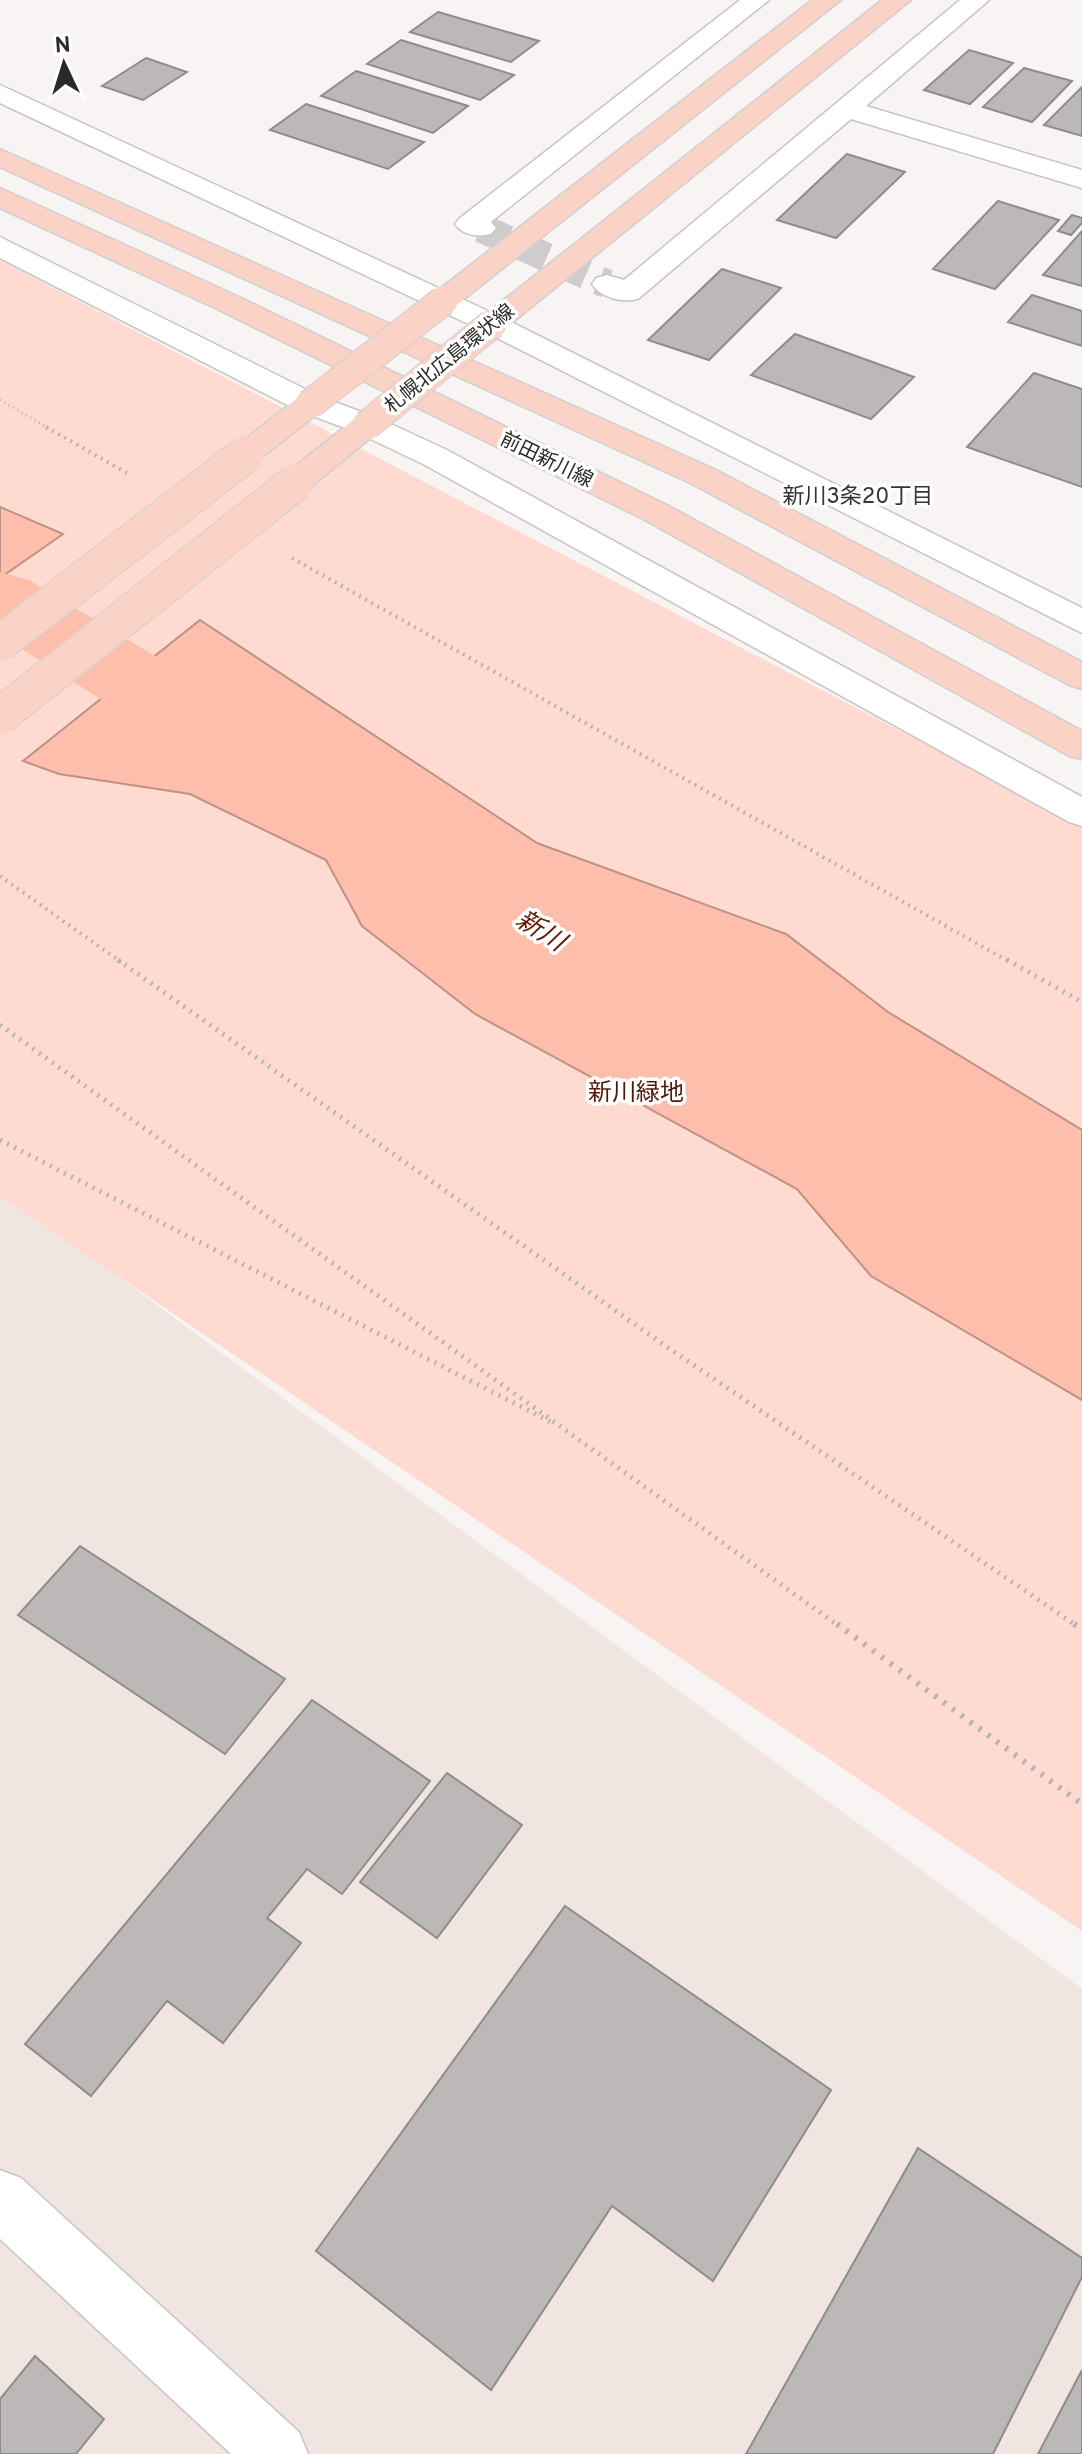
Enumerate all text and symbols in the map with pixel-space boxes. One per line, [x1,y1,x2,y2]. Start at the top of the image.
north arrow [24,24,104,104]
text: N [54,33,72,61]
street label: 札幌北広島環状線 [380,299,521,420]
street label: 前田新川線 [495,427,597,494]
district label: 新川3条20丁目 [783,484,933,511]
water label: 新川 [509,904,573,961]
park label: 新川緑地 [588,1079,684,1109]

